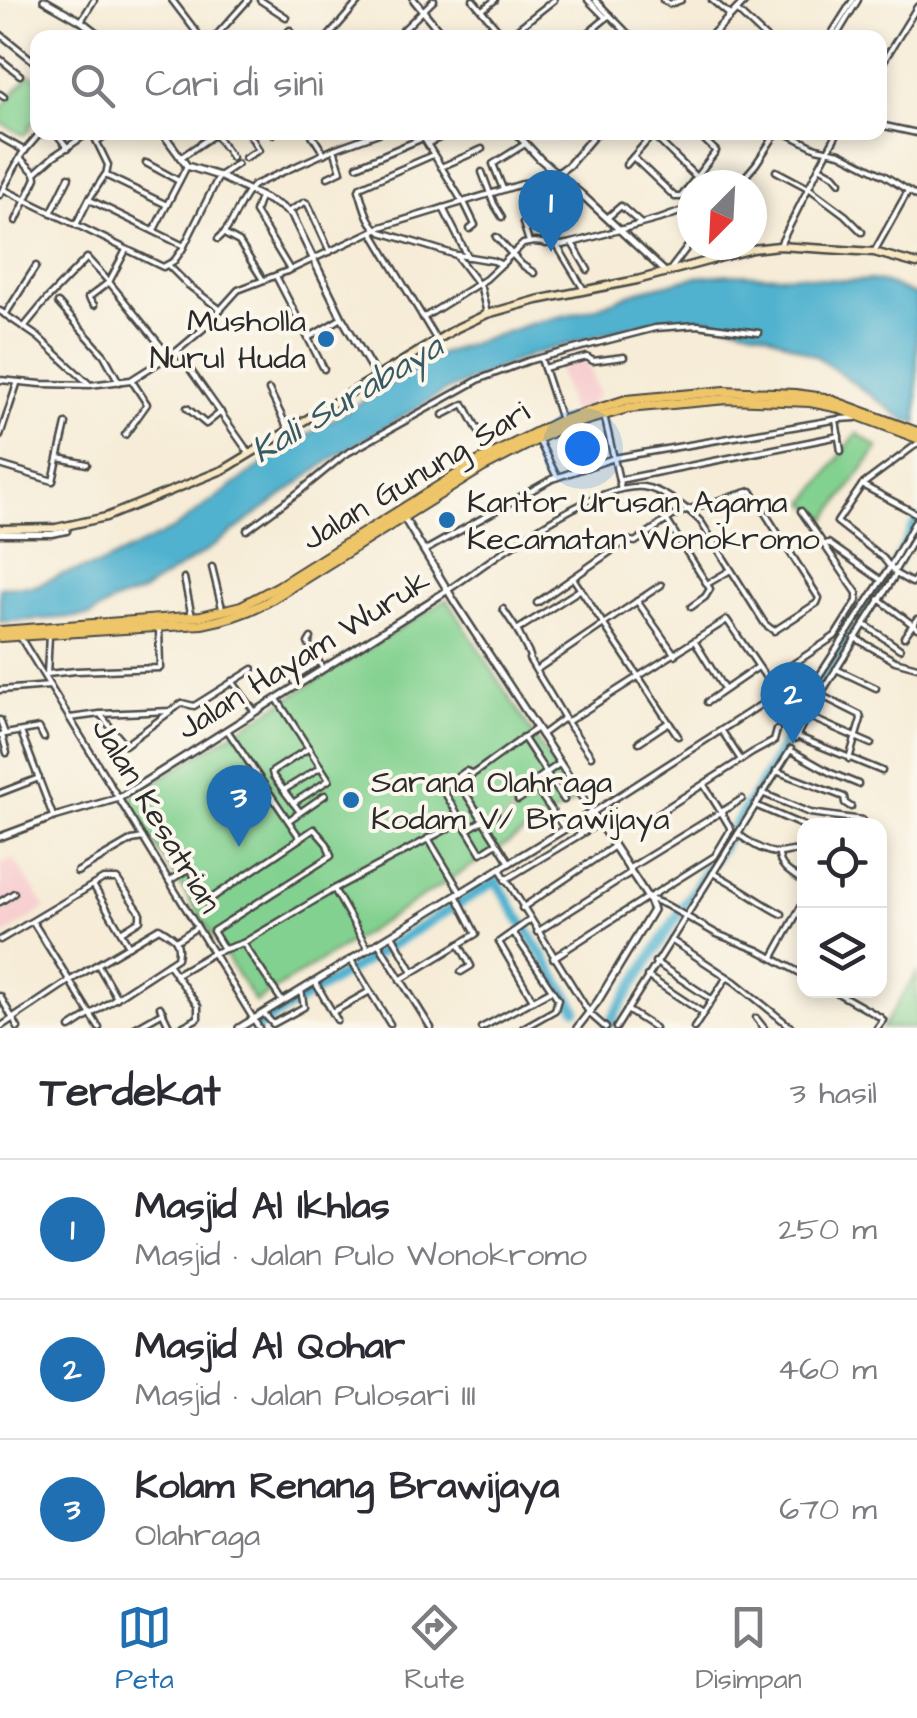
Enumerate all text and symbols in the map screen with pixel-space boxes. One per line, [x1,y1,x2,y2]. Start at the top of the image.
search box [30,30,887,140]
icon: search [65,58,120,113]
text: Cari di sini [145,59,323,111]
pin: 1 [518,170,584,252]
north arrow [677,170,767,260]
place label: Musholla Nurul Huda [150,299,306,381]
water label: Kali Surabaya [242,321,454,476]
marker: Musholla Nurul Huda [315,328,337,350]
street label: Jalan Gunung Sari [294,390,539,562]
your location [557,423,608,474]
place label: Kantor Urusan Agama Kecamatan Wonokromo [467,480,820,562]
marker: Kantor Urusan Agama Kecamatan Wonokromo [436,509,458,531]
street label: Jalan Hayam Wuruk [169,559,439,751]
pin: 2 [760,662,826,744]
street label: Jalan Kesatrian [80,710,232,922]
place label: Sarana Olahraga Kodam V/ Brawijaya [371,760,669,842]
pin: 3 [206,764,272,847]
marker: Sarana Olahraga Kodam V/ Brawijaya [340,789,362,811]
map controls [797,818,887,998]
button: locate [797,818,887,908]
button: layers [797,908,887,998]
text: Terdekat [40,1064,220,1122]
text: 3 hasil [790,1071,877,1116]
text: Masjid Al Ikhlas [135,1181,390,1233]
text: 1 [70,1207,75,1252]
text: 250 m [778,1207,877,1252]
text: Masjid · Jalan Pulo Wonokromo [135,1233,587,1278]
text: Masjid Al Qohar [135,1321,405,1373]
text: 2 [63,1347,82,1392]
text: 460 m [777,1347,877,1392]
text: Masjid · Jalan Pulosari III [135,1373,476,1418]
text: Kolam Renang Brawijaya [135,1461,559,1513]
text: 3 [64,1487,81,1532]
text: 670 m [779,1487,877,1532]
text: Olahraga [135,1513,260,1558]
tab: Peta [115,1600,174,1699]
tab: Rute [404,1600,465,1699]
tab: Disimpan [695,1600,802,1699]

